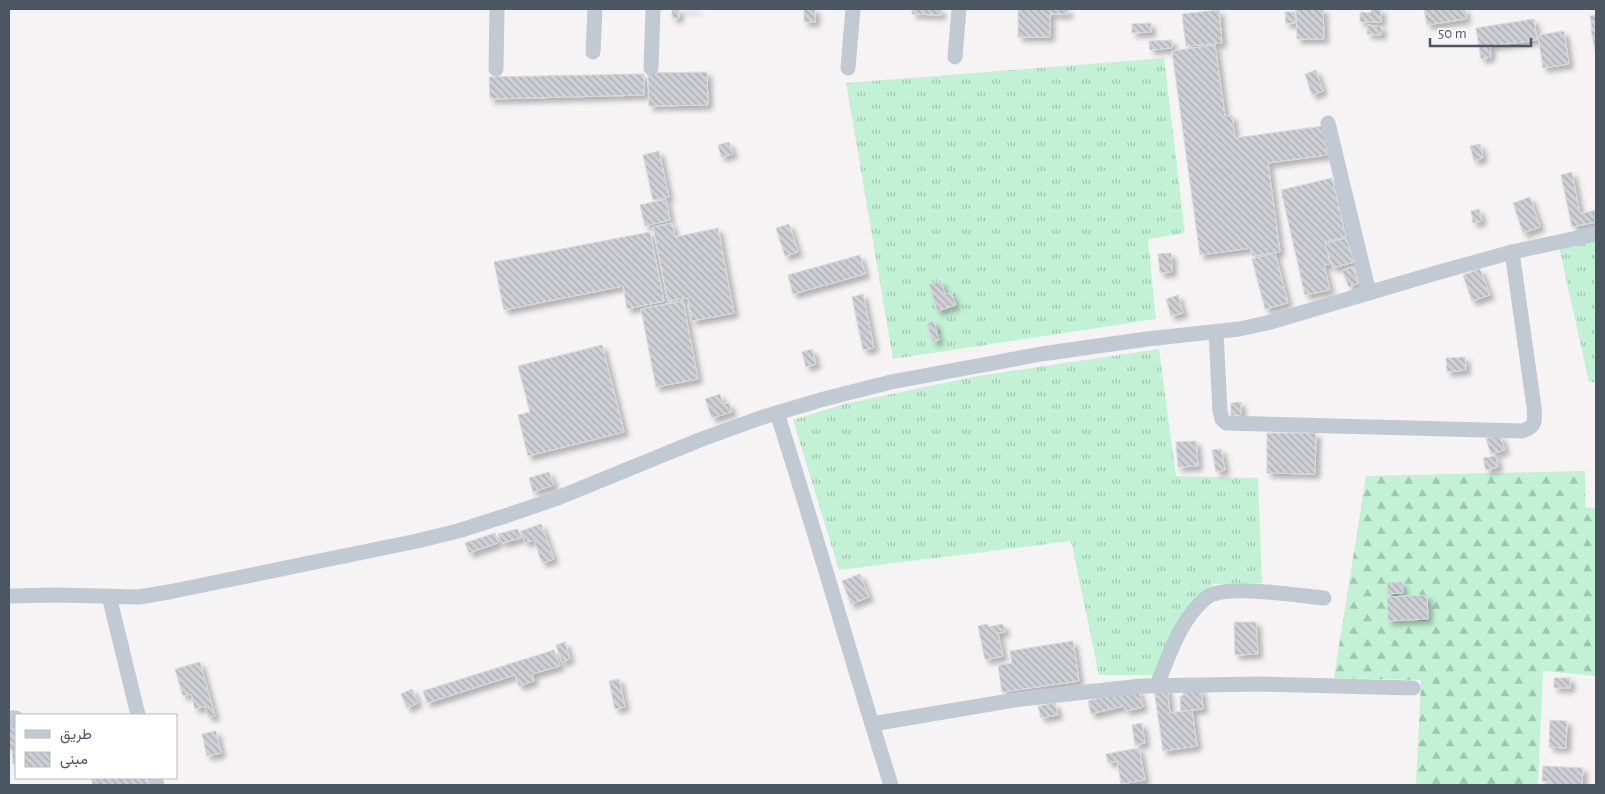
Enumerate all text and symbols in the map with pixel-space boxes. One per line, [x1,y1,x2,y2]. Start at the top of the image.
scale bar [1430,15,1531,47]
text: 50 m [1438,26,1467,41]
legend [15,714,178,779]
text: طريق [60,727,92,744]
text: مبنى [60,752,88,769]

